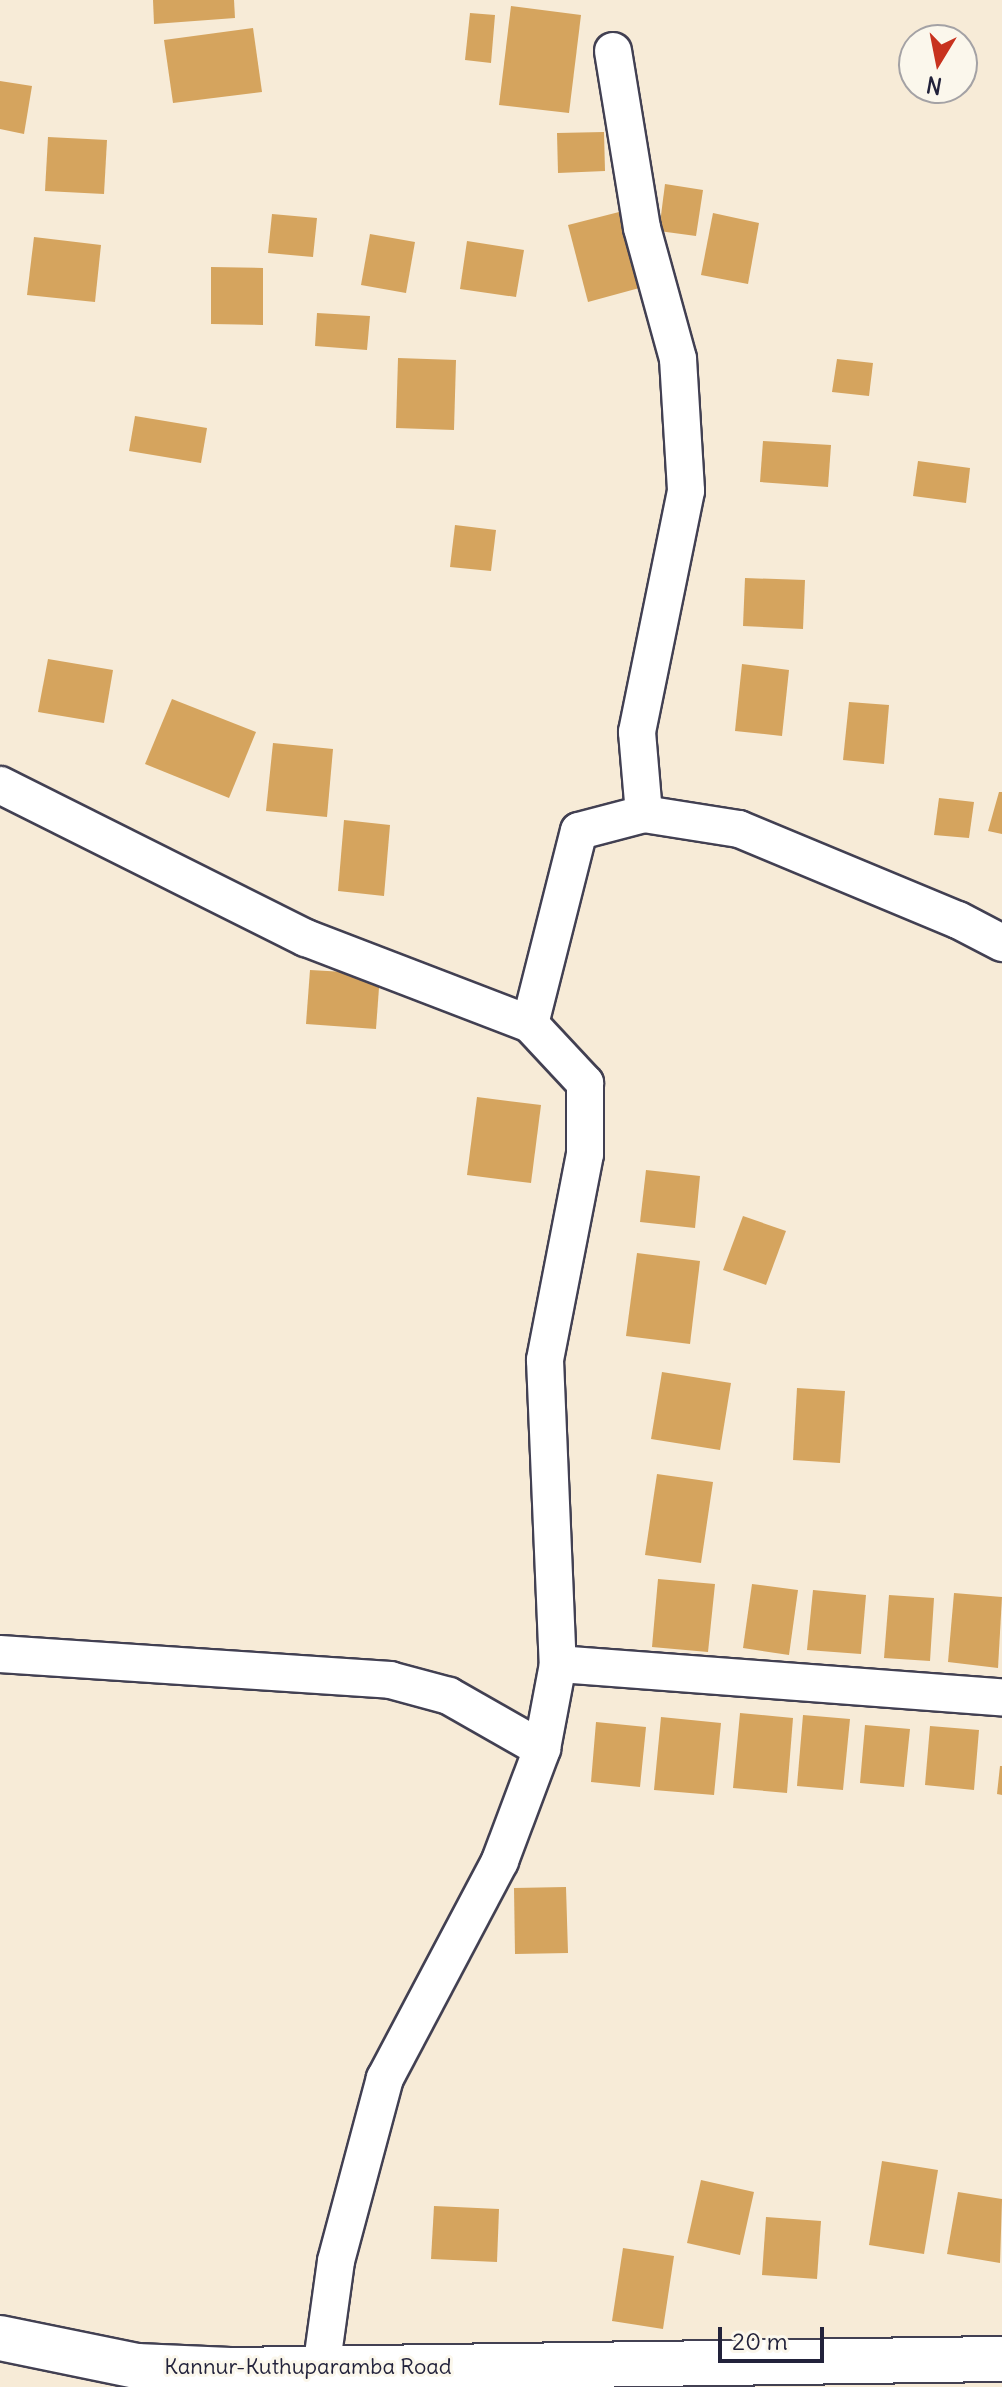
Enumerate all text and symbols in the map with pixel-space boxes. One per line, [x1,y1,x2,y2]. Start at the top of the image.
north arrow [898,24,978,104]
text: N [924,71,944,101]
scale bar [722,2311,828,2361]
text: 20 m [732,2326,788,2356]
street label: Kannur-Kuthuparamba Road [164,2354,452,2380]

